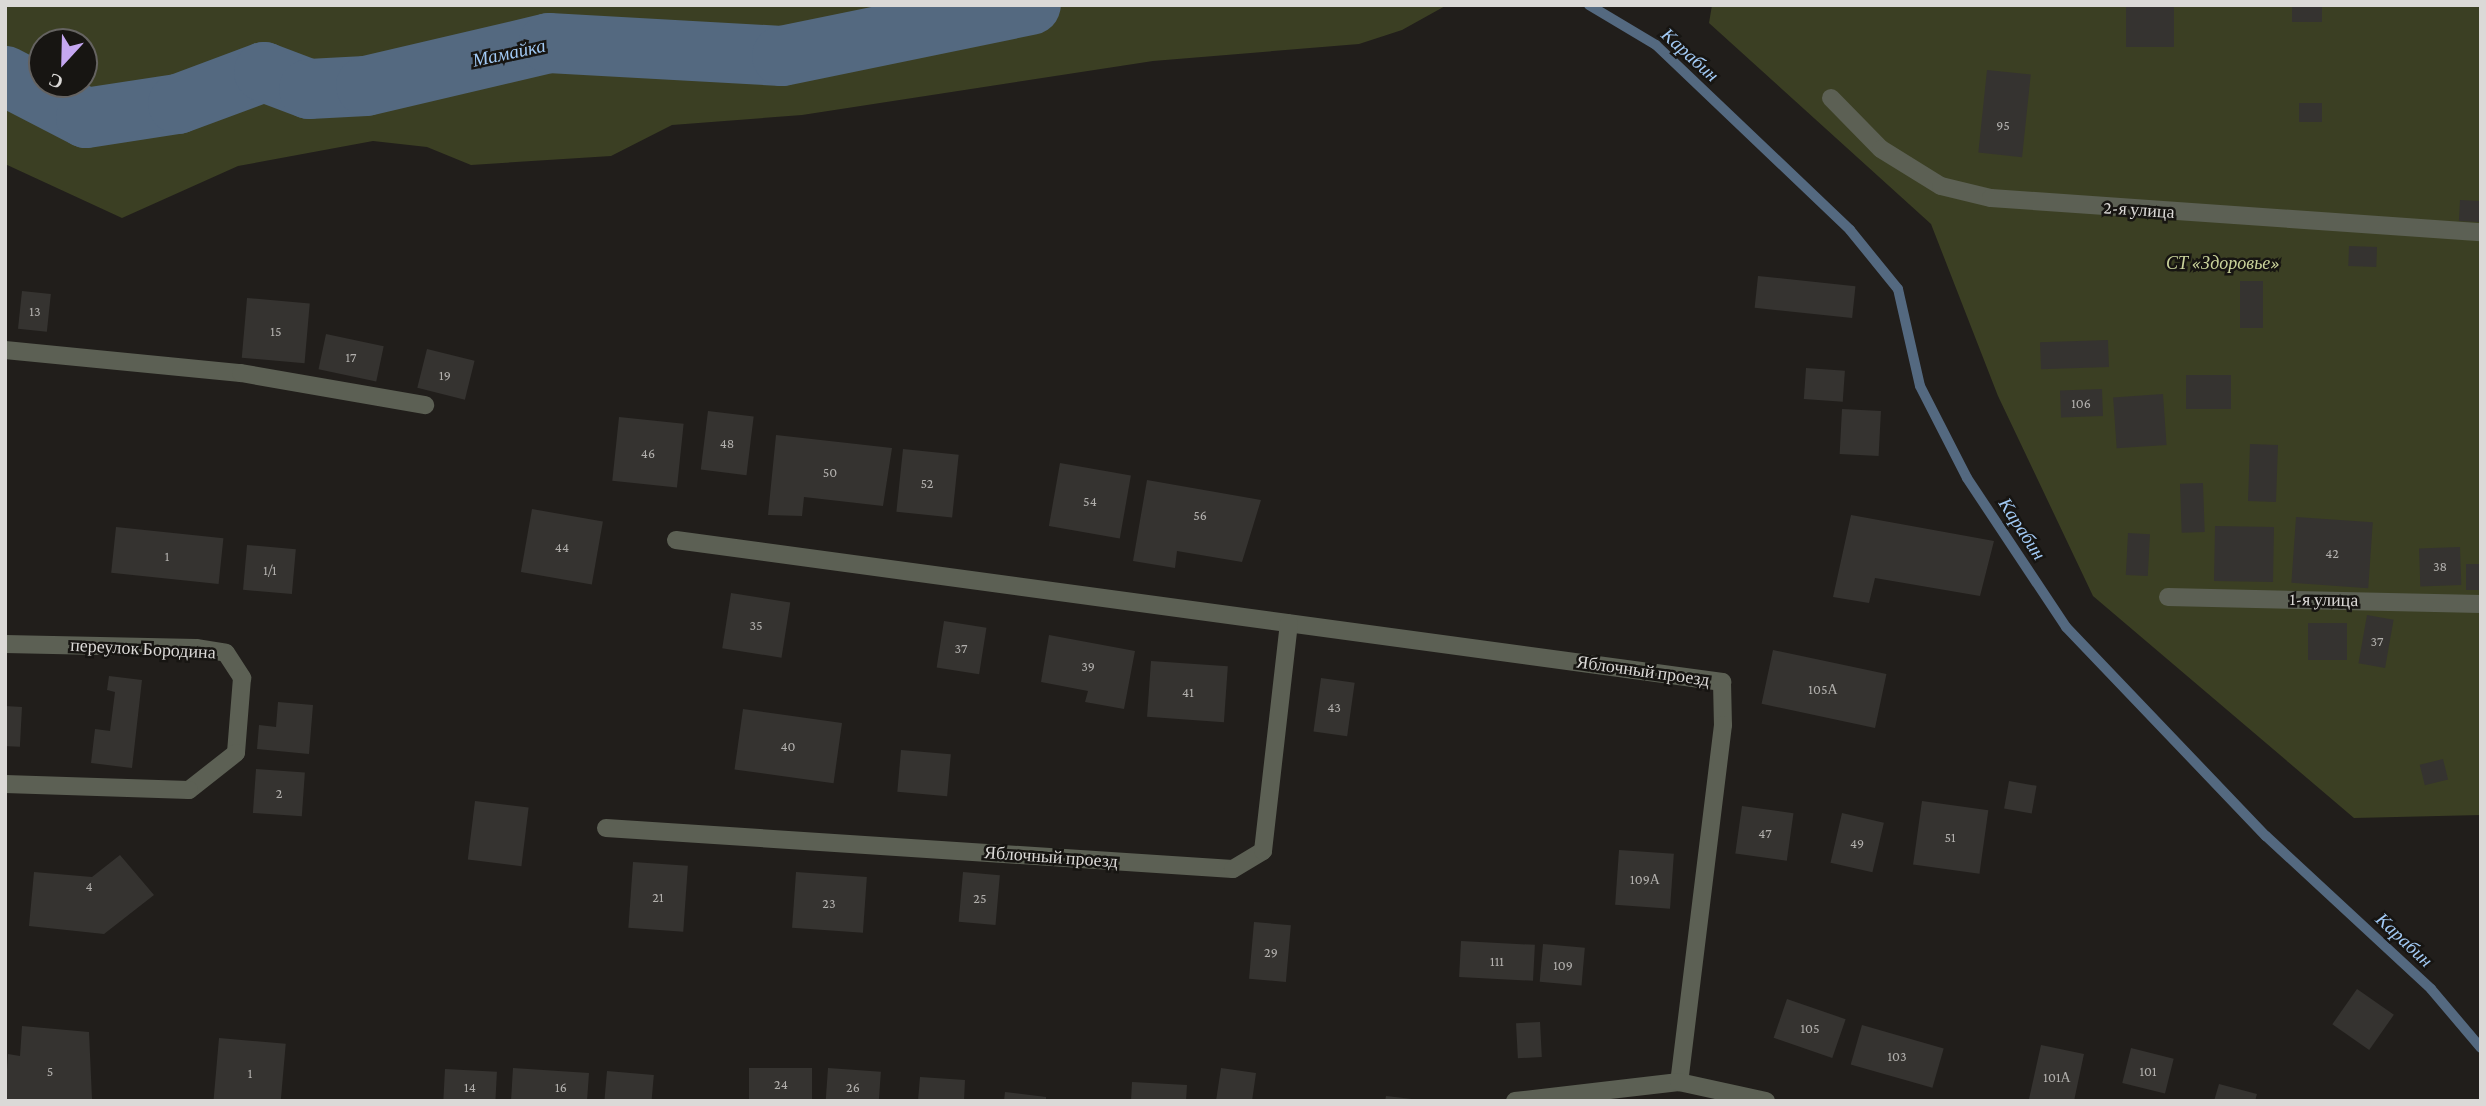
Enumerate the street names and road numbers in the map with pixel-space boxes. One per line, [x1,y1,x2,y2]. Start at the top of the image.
street label: 2-я улица [2103,197,2175,223]
street label: 1-я улица [2289,589,2359,611]
street label: переулок Бородина [70,634,216,664]
street label: Яблочный проезд [1575,651,1711,691]
street label: Яблочный проезд [983,842,1119,872]

